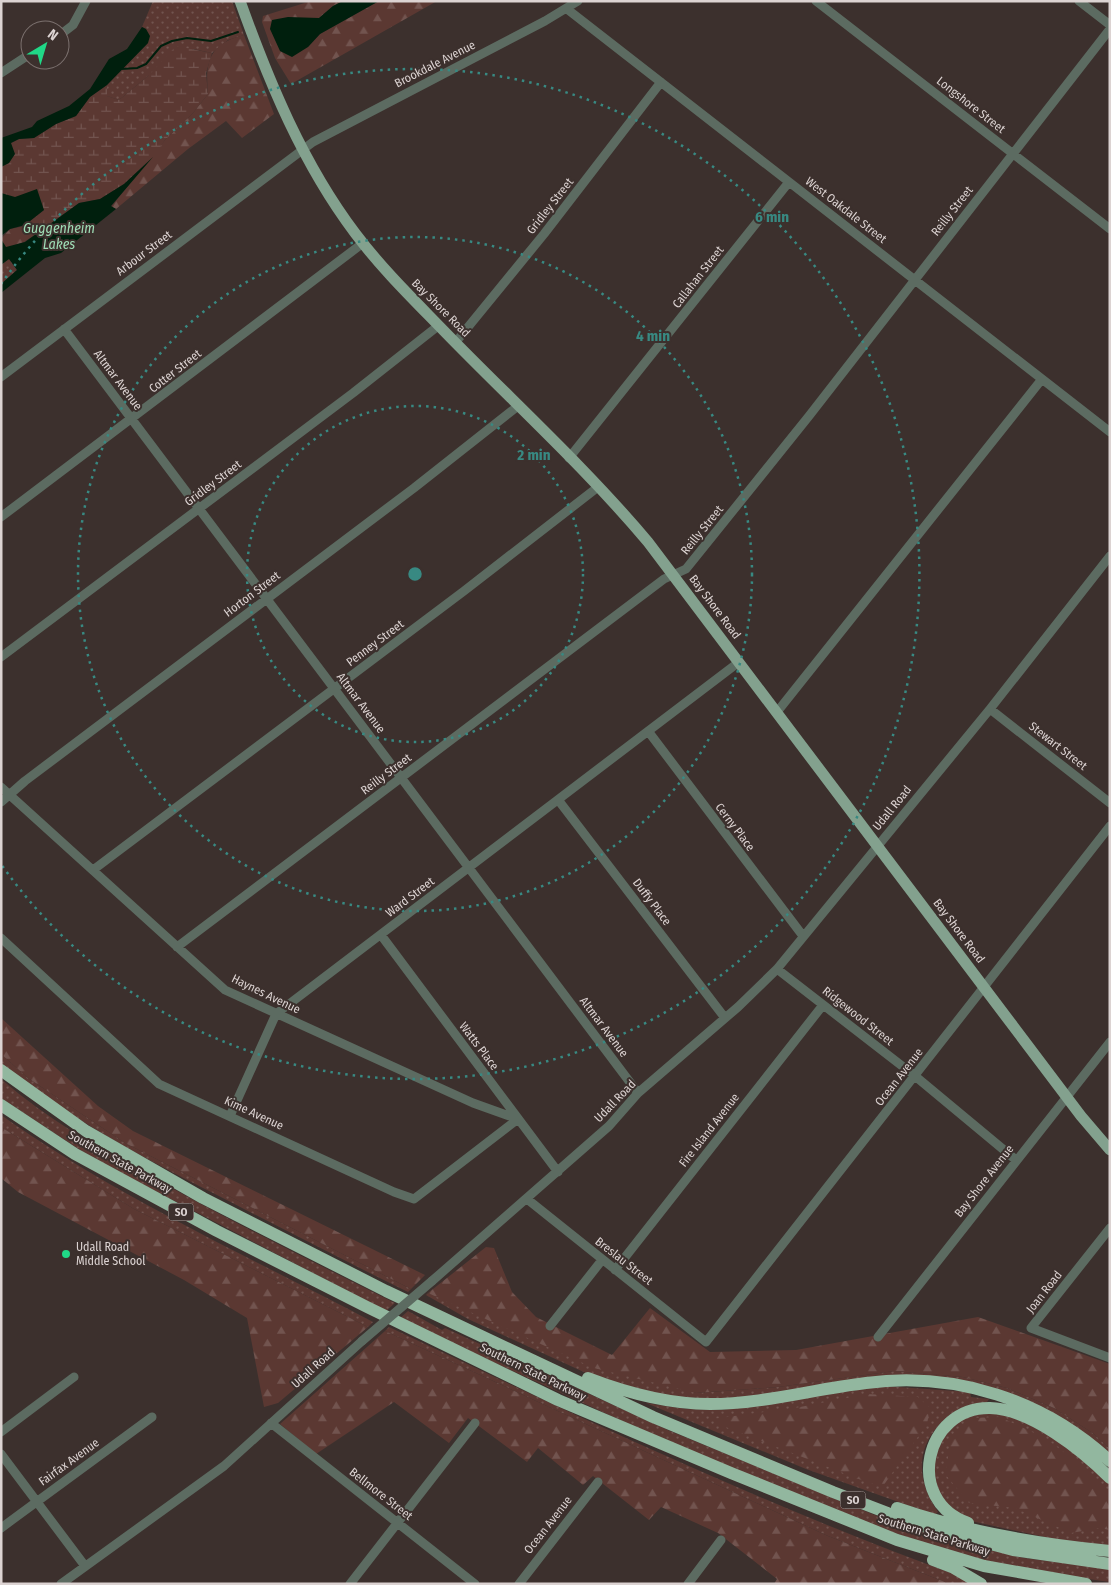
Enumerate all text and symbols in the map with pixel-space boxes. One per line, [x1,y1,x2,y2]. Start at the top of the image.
north arrow [20,20,70,70]
text: N [44,26,61,44]
street label: Brookdale Avenue [392,38,478,90]
street label: Longshore Street [934,74,1008,136]
street label: West Oakdale Street [803,174,889,246]
street label: Gridley Street [524,175,576,237]
street label: Reilly Street [928,183,976,239]
text: 6 min [755,208,789,226]
water label: Guggenheim Lakes [23,220,95,253]
street label: Arbour Street [113,228,175,278]
street label: Callahan Street [669,243,727,311]
street label: Bay Shore Road [409,276,473,340]
text: 4 min [636,327,670,345]
street label: Cotter Street [146,346,204,396]
street label: Altmar Avenue [91,347,145,413]
text: 2 min [516,446,551,464]
street label: Gridley Street [182,457,244,509]
street label: Reilly Street [678,503,726,557]
centre of rings [406,565,424,583]
street label: Horton Street [221,568,283,620]
street label: Bay Shore Road [686,572,744,642]
street label: Penney Street [344,617,406,669]
street label: Altmar Avenue [334,670,388,736]
street label: Stewart Street [1026,719,1090,773]
street label: Reilly Street [358,751,414,797]
street label: Udall Road [870,783,914,833]
street label: Cerny Place [712,800,758,854]
street label: Ward Street [383,874,437,920]
street label: Duffy Place [630,876,674,928]
street label: Bay Shore Road [930,896,988,966]
street label: Haynes Avenue [229,971,303,1017]
street label: Ridgewood Street [820,984,896,1048]
street label: Altmar Avenue [577,994,631,1060]
street label: Watts Place [456,1019,502,1073]
street label: Ocean Avenue [872,1045,926,1109]
street label: Udall Road [591,1077,639,1125]
street label: Fire Island Avenue [676,1090,742,1170]
street label: Kime Avenue [222,1093,286,1133]
street label: Southern State Parkway [66,1128,175,1197]
street label: Bay Shore Avenue [951,1142,1017,1220]
road number: SO [168,1204,194,1220]
street label: Breslau Street [592,1234,656,1288]
place label: Udall Road Middle School [76,1240,145,1268]
marker: Udall Road Middle School [60,1248,72,1260]
street label: Joan Road [1023,1268,1065,1316]
street label: Southern State Parkway [478,1340,589,1404]
street label: Udall Road [289,1345,337,1391]
street label: Fairfax Avenue [36,1435,102,1489]
street label: Bellmore Street [347,1465,415,1523]
road number: SO [840,1492,866,1508]
street label: Ocean Avenue [521,1493,575,1557]
street label: Southern State Parkway [876,1511,992,1559]

